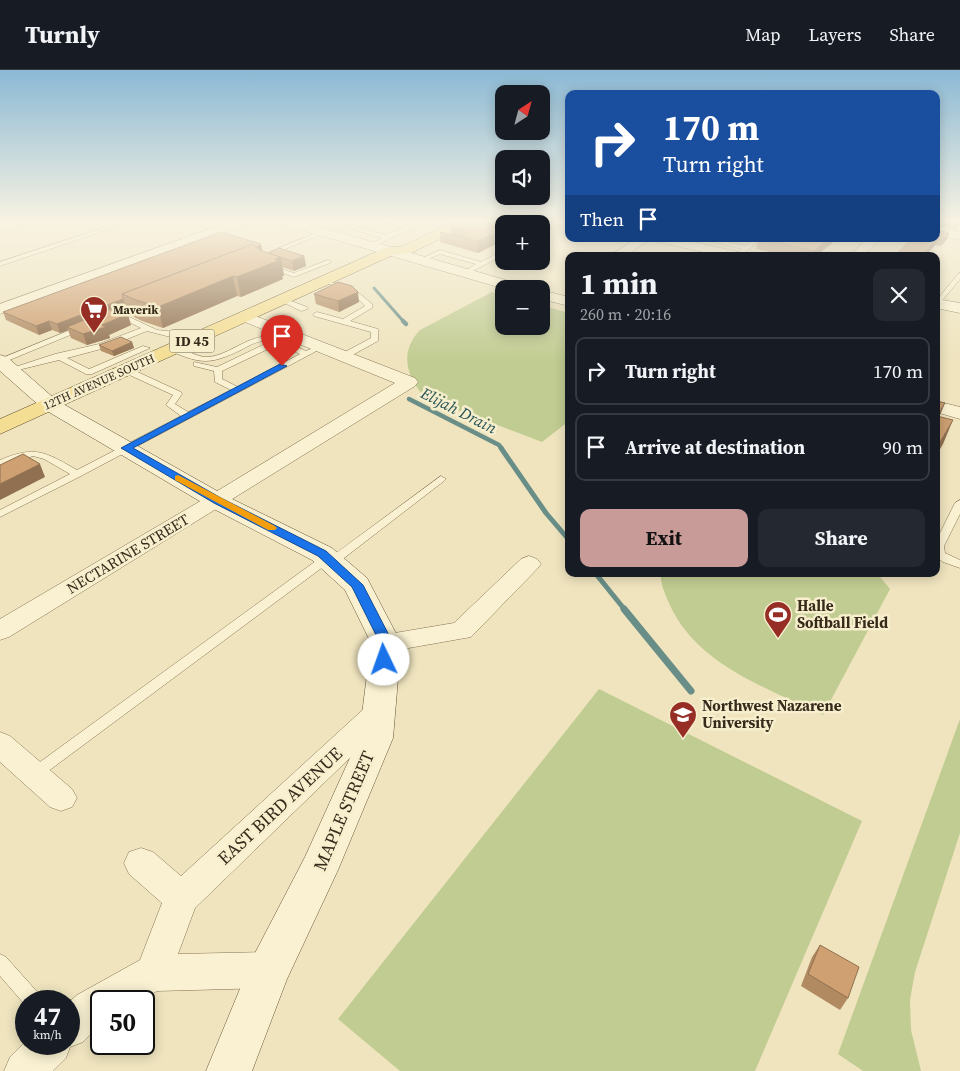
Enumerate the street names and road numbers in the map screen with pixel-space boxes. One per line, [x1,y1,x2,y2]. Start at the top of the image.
road number: ID 45 [170,330,214,352]
street label: 12TH AVENUE SOUTH [41,350,157,414]
street label: NECTARINE STREET [63,509,193,598]
street label: EAST BIRD AVENUE [212,741,348,870]
street label: MAPLE STREET [307,747,380,875]

